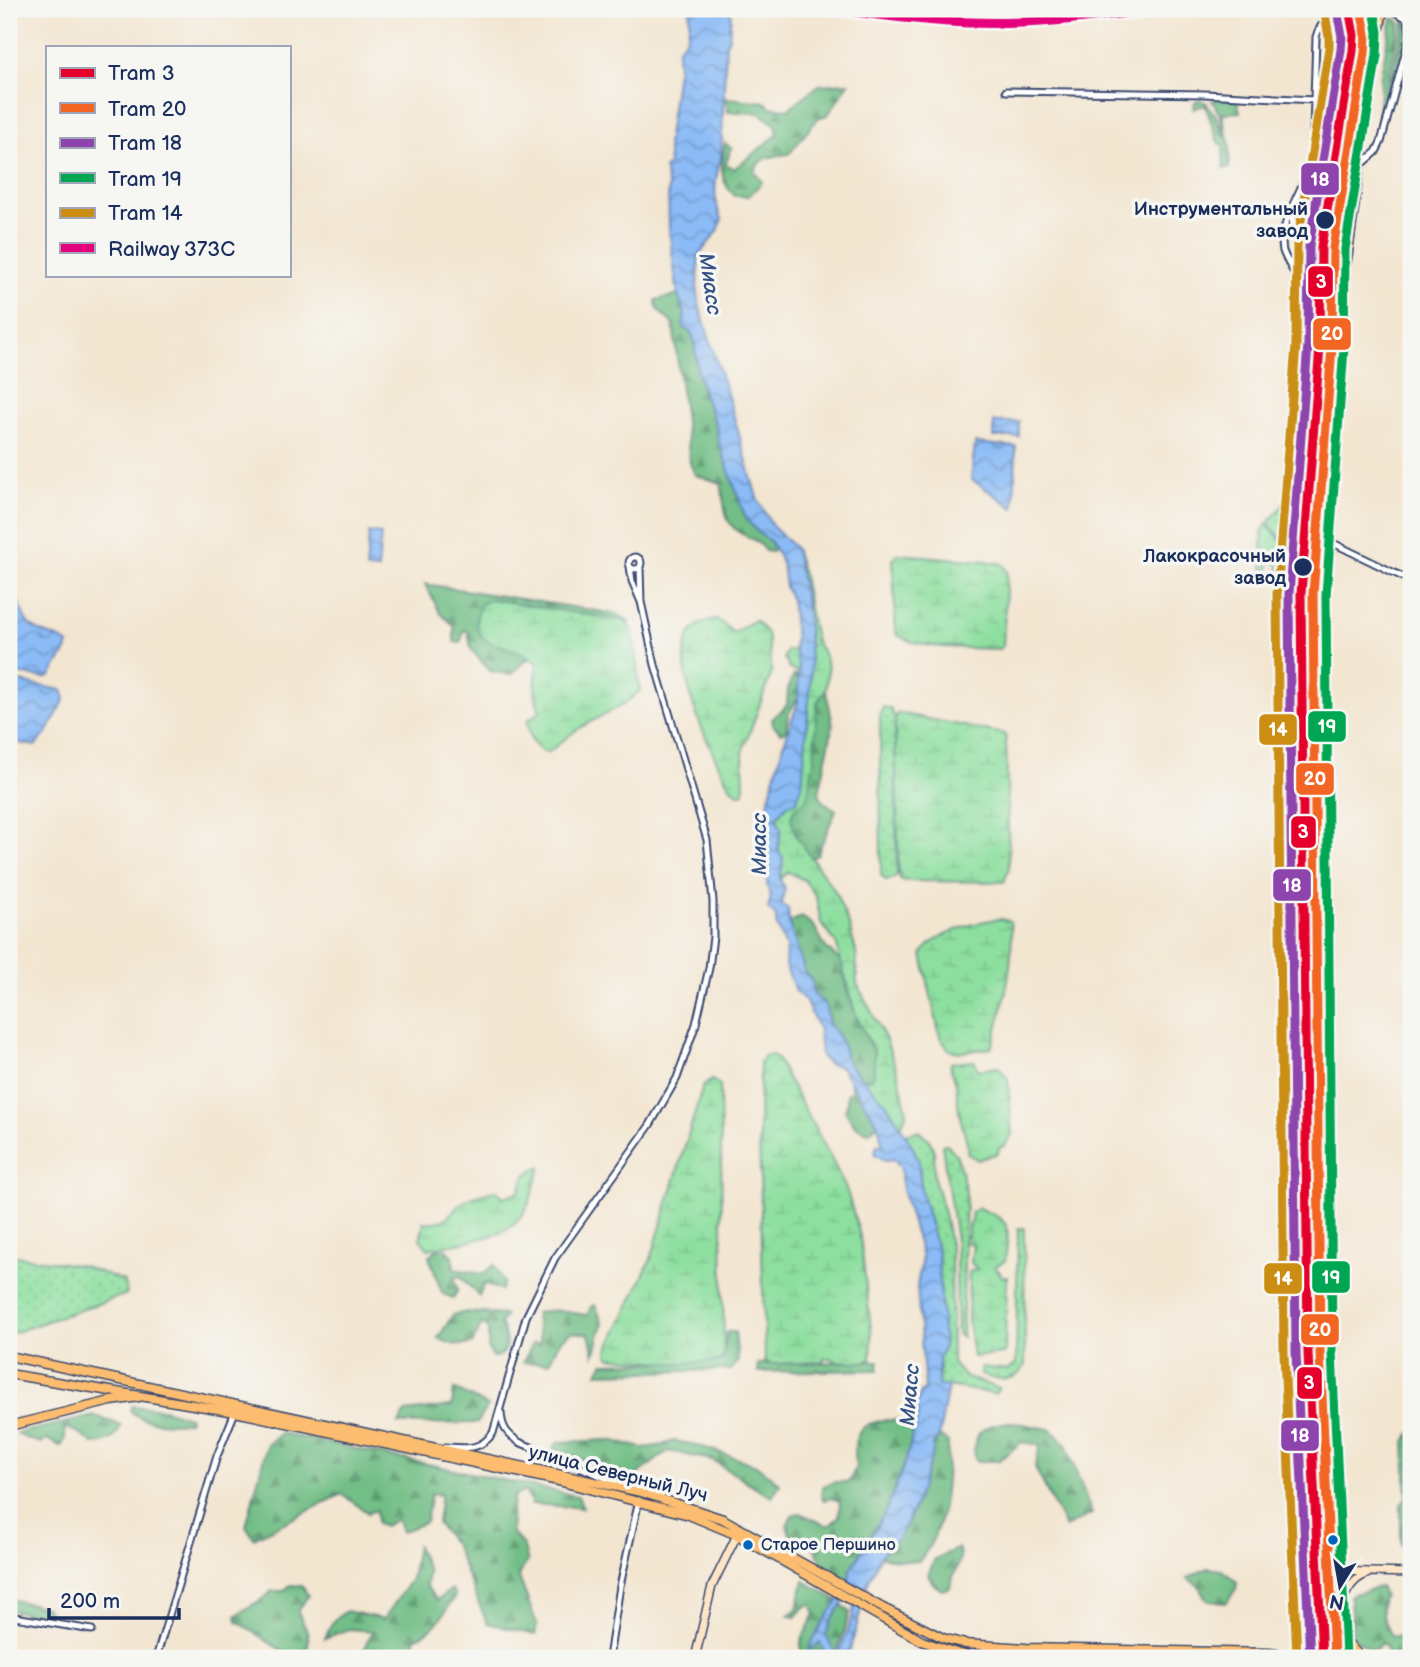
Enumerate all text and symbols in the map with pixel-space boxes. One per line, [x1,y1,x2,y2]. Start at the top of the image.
legend [46,46,290,276]
text: Tram 3 [108,61,175,86]
text: Tram 20 [108,97,186,122]
text: Tram 18 [108,131,182,156]
line badge: 18 [1300,162,1340,196]
text: Tram 19 [108,167,182,192]
text: 18 [1310,169,1330,192]
place label: Инструментальный завод [1134,198,1309,243]
text: Tram 14 [108,201,183,226]
marker: Инструментальный завод [1314,209,1336,231]
text: Railway 373C [108,237,235,262]
water label: Миасс [693,251,727,317]
line badge: 3 [1307,265,1334,298]
text: 3 [1315,271,1327,294]
line badge: 20 [1312,317,1352,351]
text: 20 [1321,323,1343,346]
place label: Лакокрасочный завод [1142,545,1287,590]
marker: Лакокрасочный завод [1292,556,1314,578]
line badge: 19 [1307,710,1347,743]
line badge: 14 [1258,713,1298,746]
text: 19 [1317,716,1337,739]
text: 14 [1268,719,1288,742]
line badge: 20 [1295,762,1335,796]
text: 20 [1304,768,1326,791]
water label: Миасс [747,812,772,875]
line badge: 3 [1290,815,1317,849]
text: 3 [1297,821,1309,844]
line badge: 18 [1272,868,1312,902]
text: 18 [1282,875,1302,898]
line badge: 19 [1311,1260,1351,1294]
line badge: 14 [1263,1262,1303,1295]
text: 19 [1321,1267,1341,1290]
text: 14 [1273,1268,1293,1291]
line badge: 20 [1300,1313,1340,1346]
text: 20 [1309,1319,1331,1342]
water label: Миасс [895,1362,925,1427]
line badge: 3 [1296,1366,1323,1400]
text: 3 [1303,1372,1315,1395]
line badge: 18 [1280,1419,1320,1452]
text: 18 [1290,1425,1310,1448]
street label: улица Северный Луч [526,1441,710,1507]
unlabelled marker [1326,1533,1340,1547]
place label: Старое Першино [761,1535,896,1555]
marker: Старое Першино [741,1538,755,1552]
north arrow [1304,1552,1374,1622]
scale bar [49,1576,178,1620]
text: 200 m [60,1589,120,1614]
text: N [1328,1589,1346,1614]

